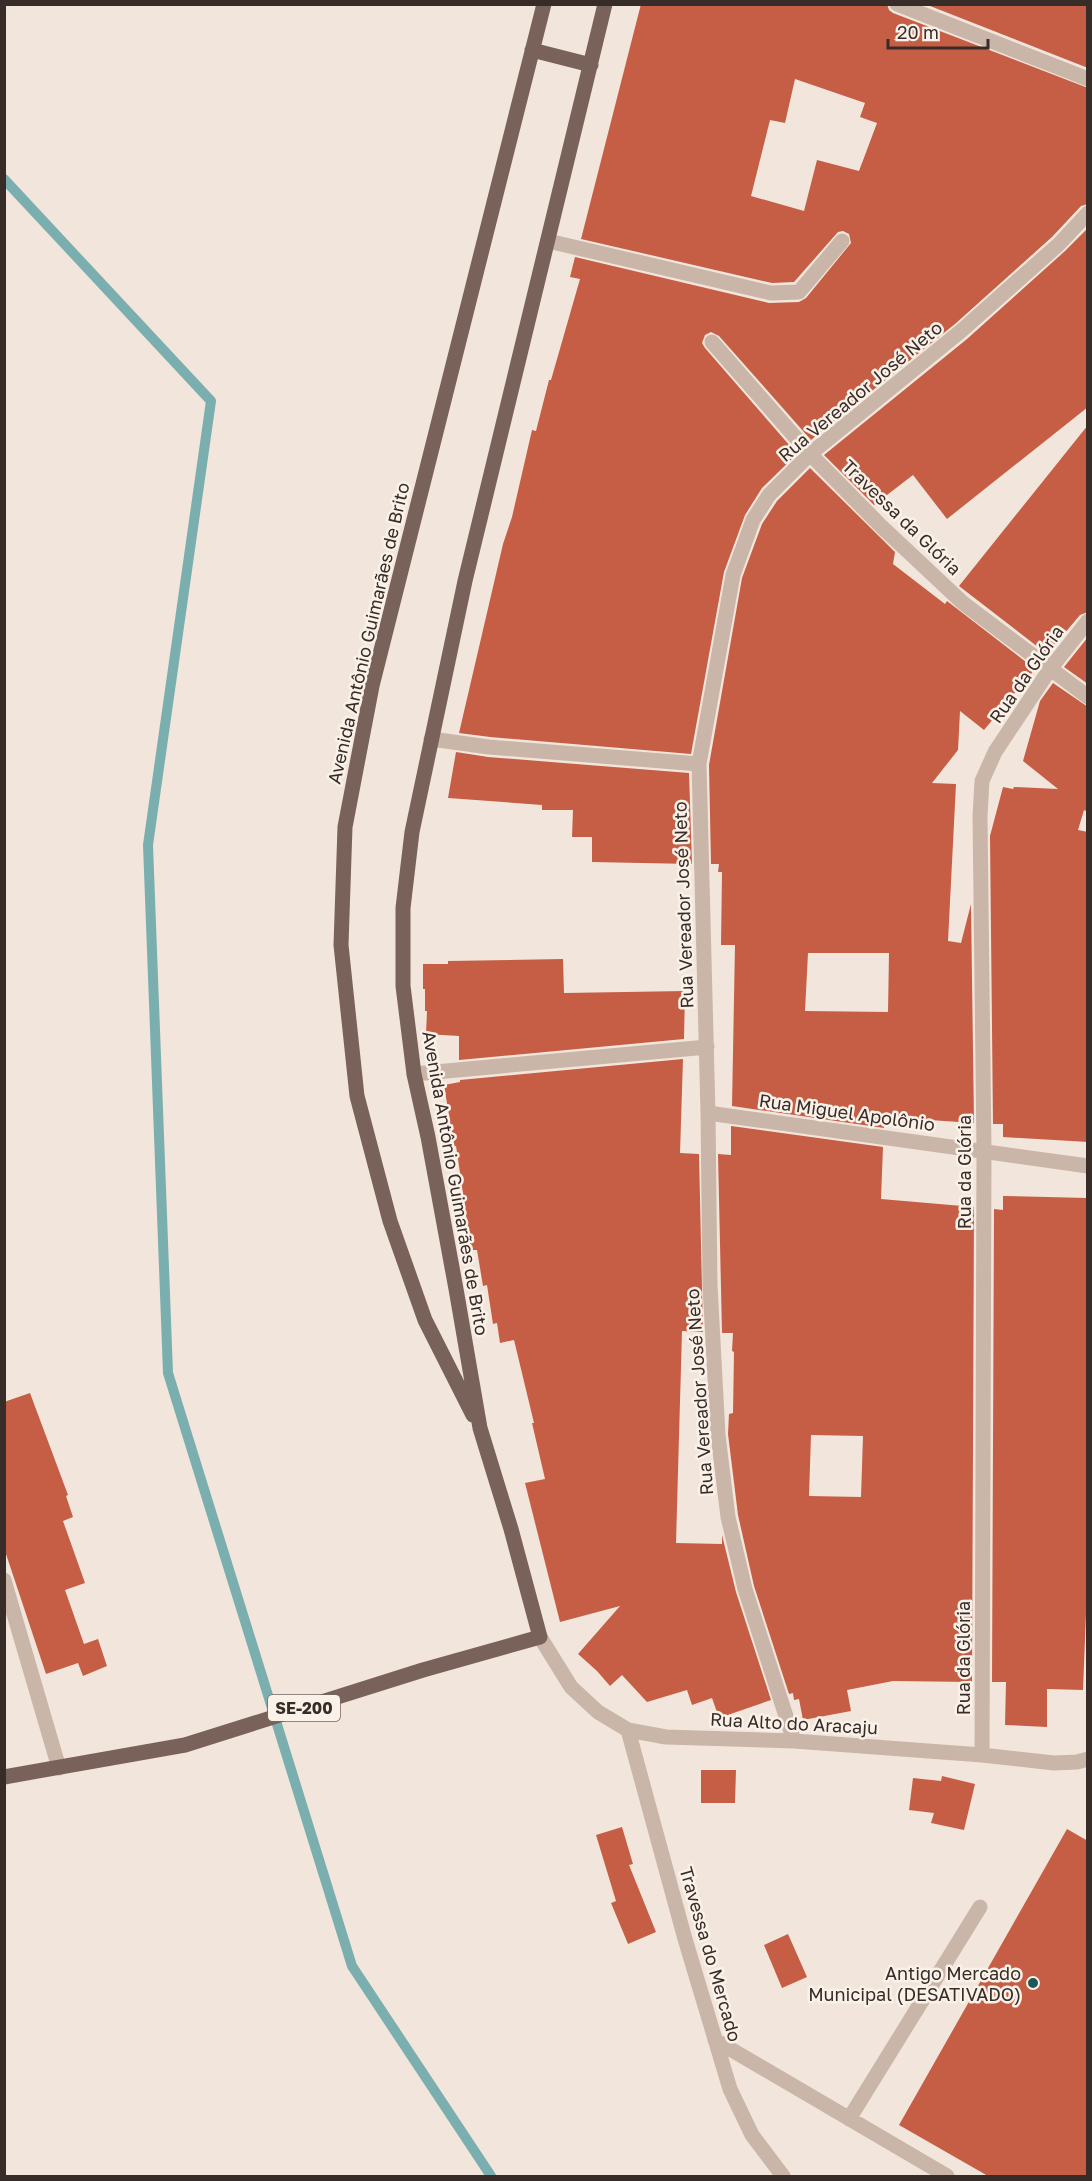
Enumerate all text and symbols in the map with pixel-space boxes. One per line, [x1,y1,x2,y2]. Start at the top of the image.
scale bar [888,12,988,50]
text: 20 m [897,21,939,43]
street label: Rua Vereador José Neto [774,316,946,466]
street label: Travessa da Glória [838,455,966,579]
street label: Avenida Antônio Guimarães de Brito [323,480,413,786]
street label: Rua da Glória [984,621,1068,727]
street label: Rua Vereador José Neto [668,801,698,1009]
street label: Avenida Antônio Guimarães de Brito [418,1029,494,1337]
street label: Rua Miguel Apolônio [758,1089,936,1135]
street label: Rua da Glória [953,1115,975,1229]
street label: Rua Vereador José Neto [681,1288,717,1496]
street label: Rua da Glória [952,1601,974,1715]
road number: SE-200 [268,1695,340,1721]
street label: Rua Alto do Aracaju [709,1708,879,1738]
street label: Travessa do Mercado [675,1864,747,2044]
place label: Antigo Mercado Municipal (DESATIVADO) [808,1962,1021,2005]
marker: Antigo Mercado Municipal (DESATIVADO) [1026,1976,1040,1990]

